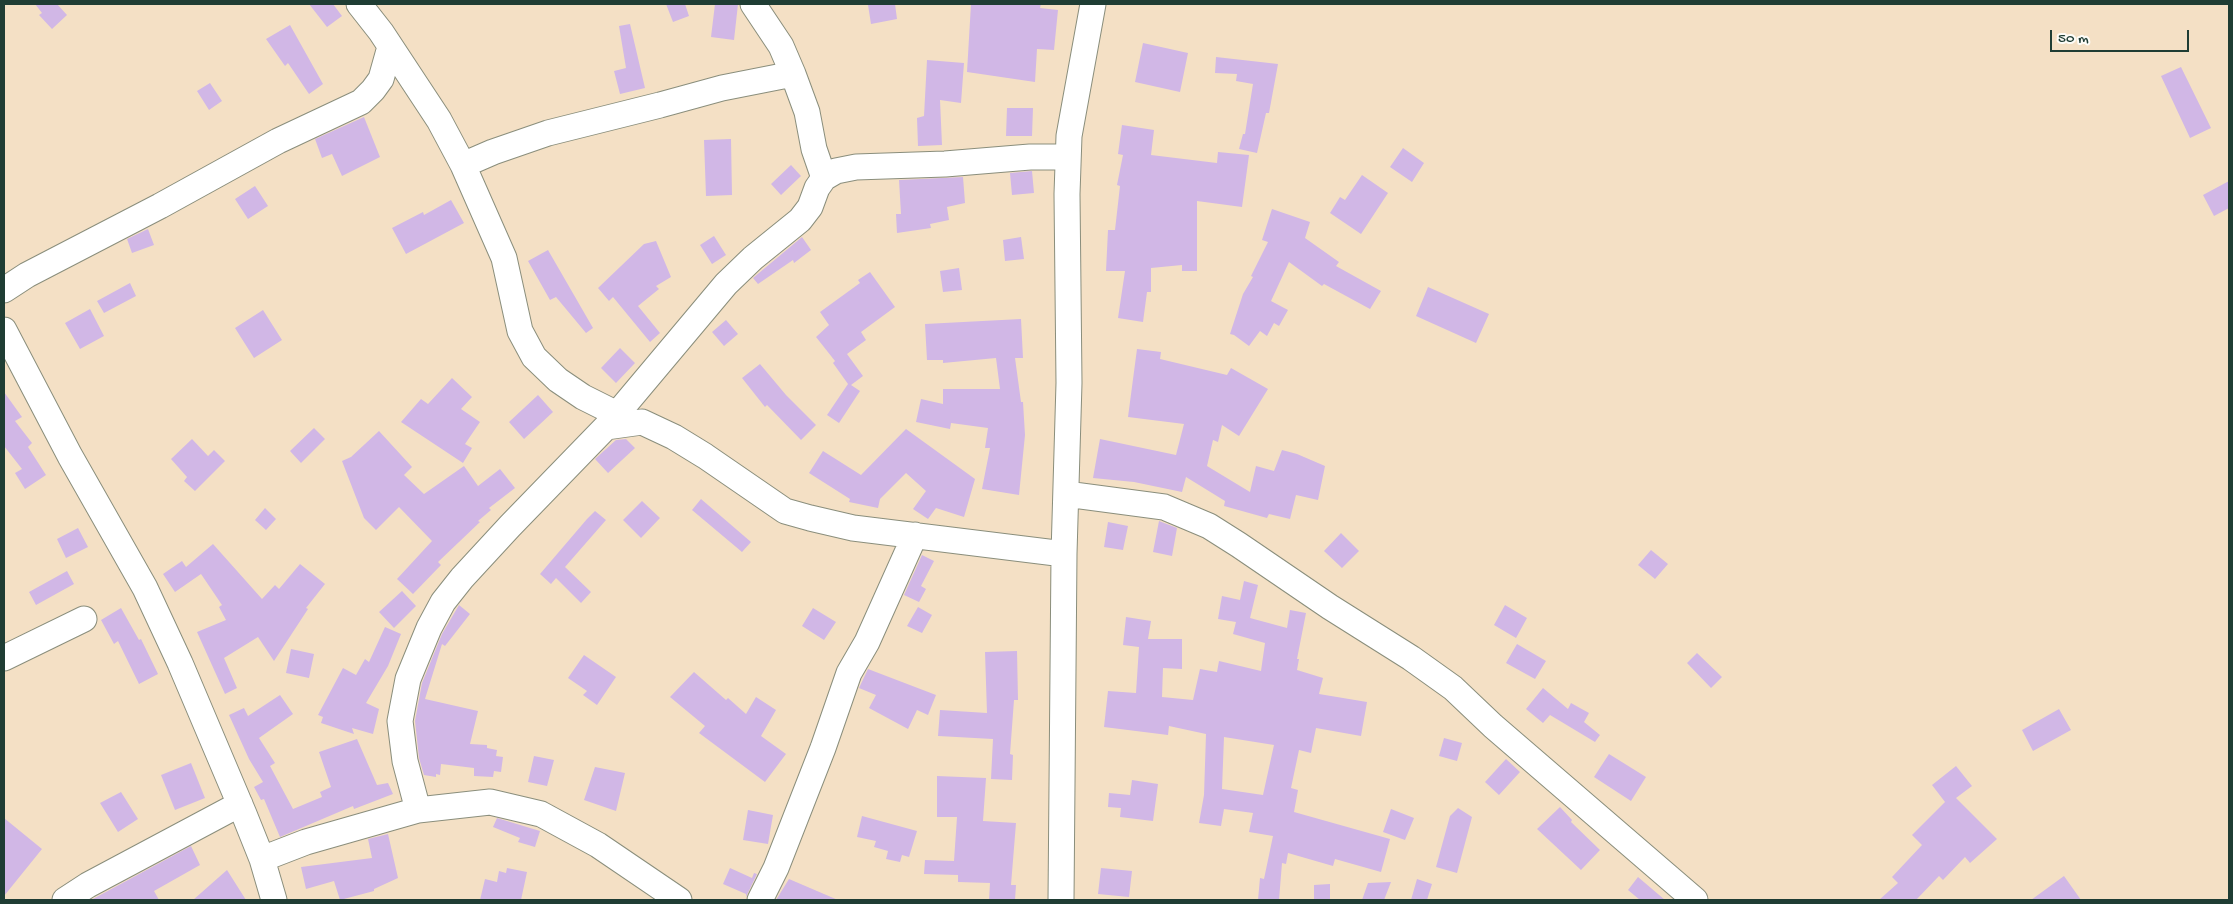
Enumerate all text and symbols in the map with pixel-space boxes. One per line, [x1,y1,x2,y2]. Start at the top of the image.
scale bar [2053,20,2192,52]
text: 50 m [2058,30,2089,48]

